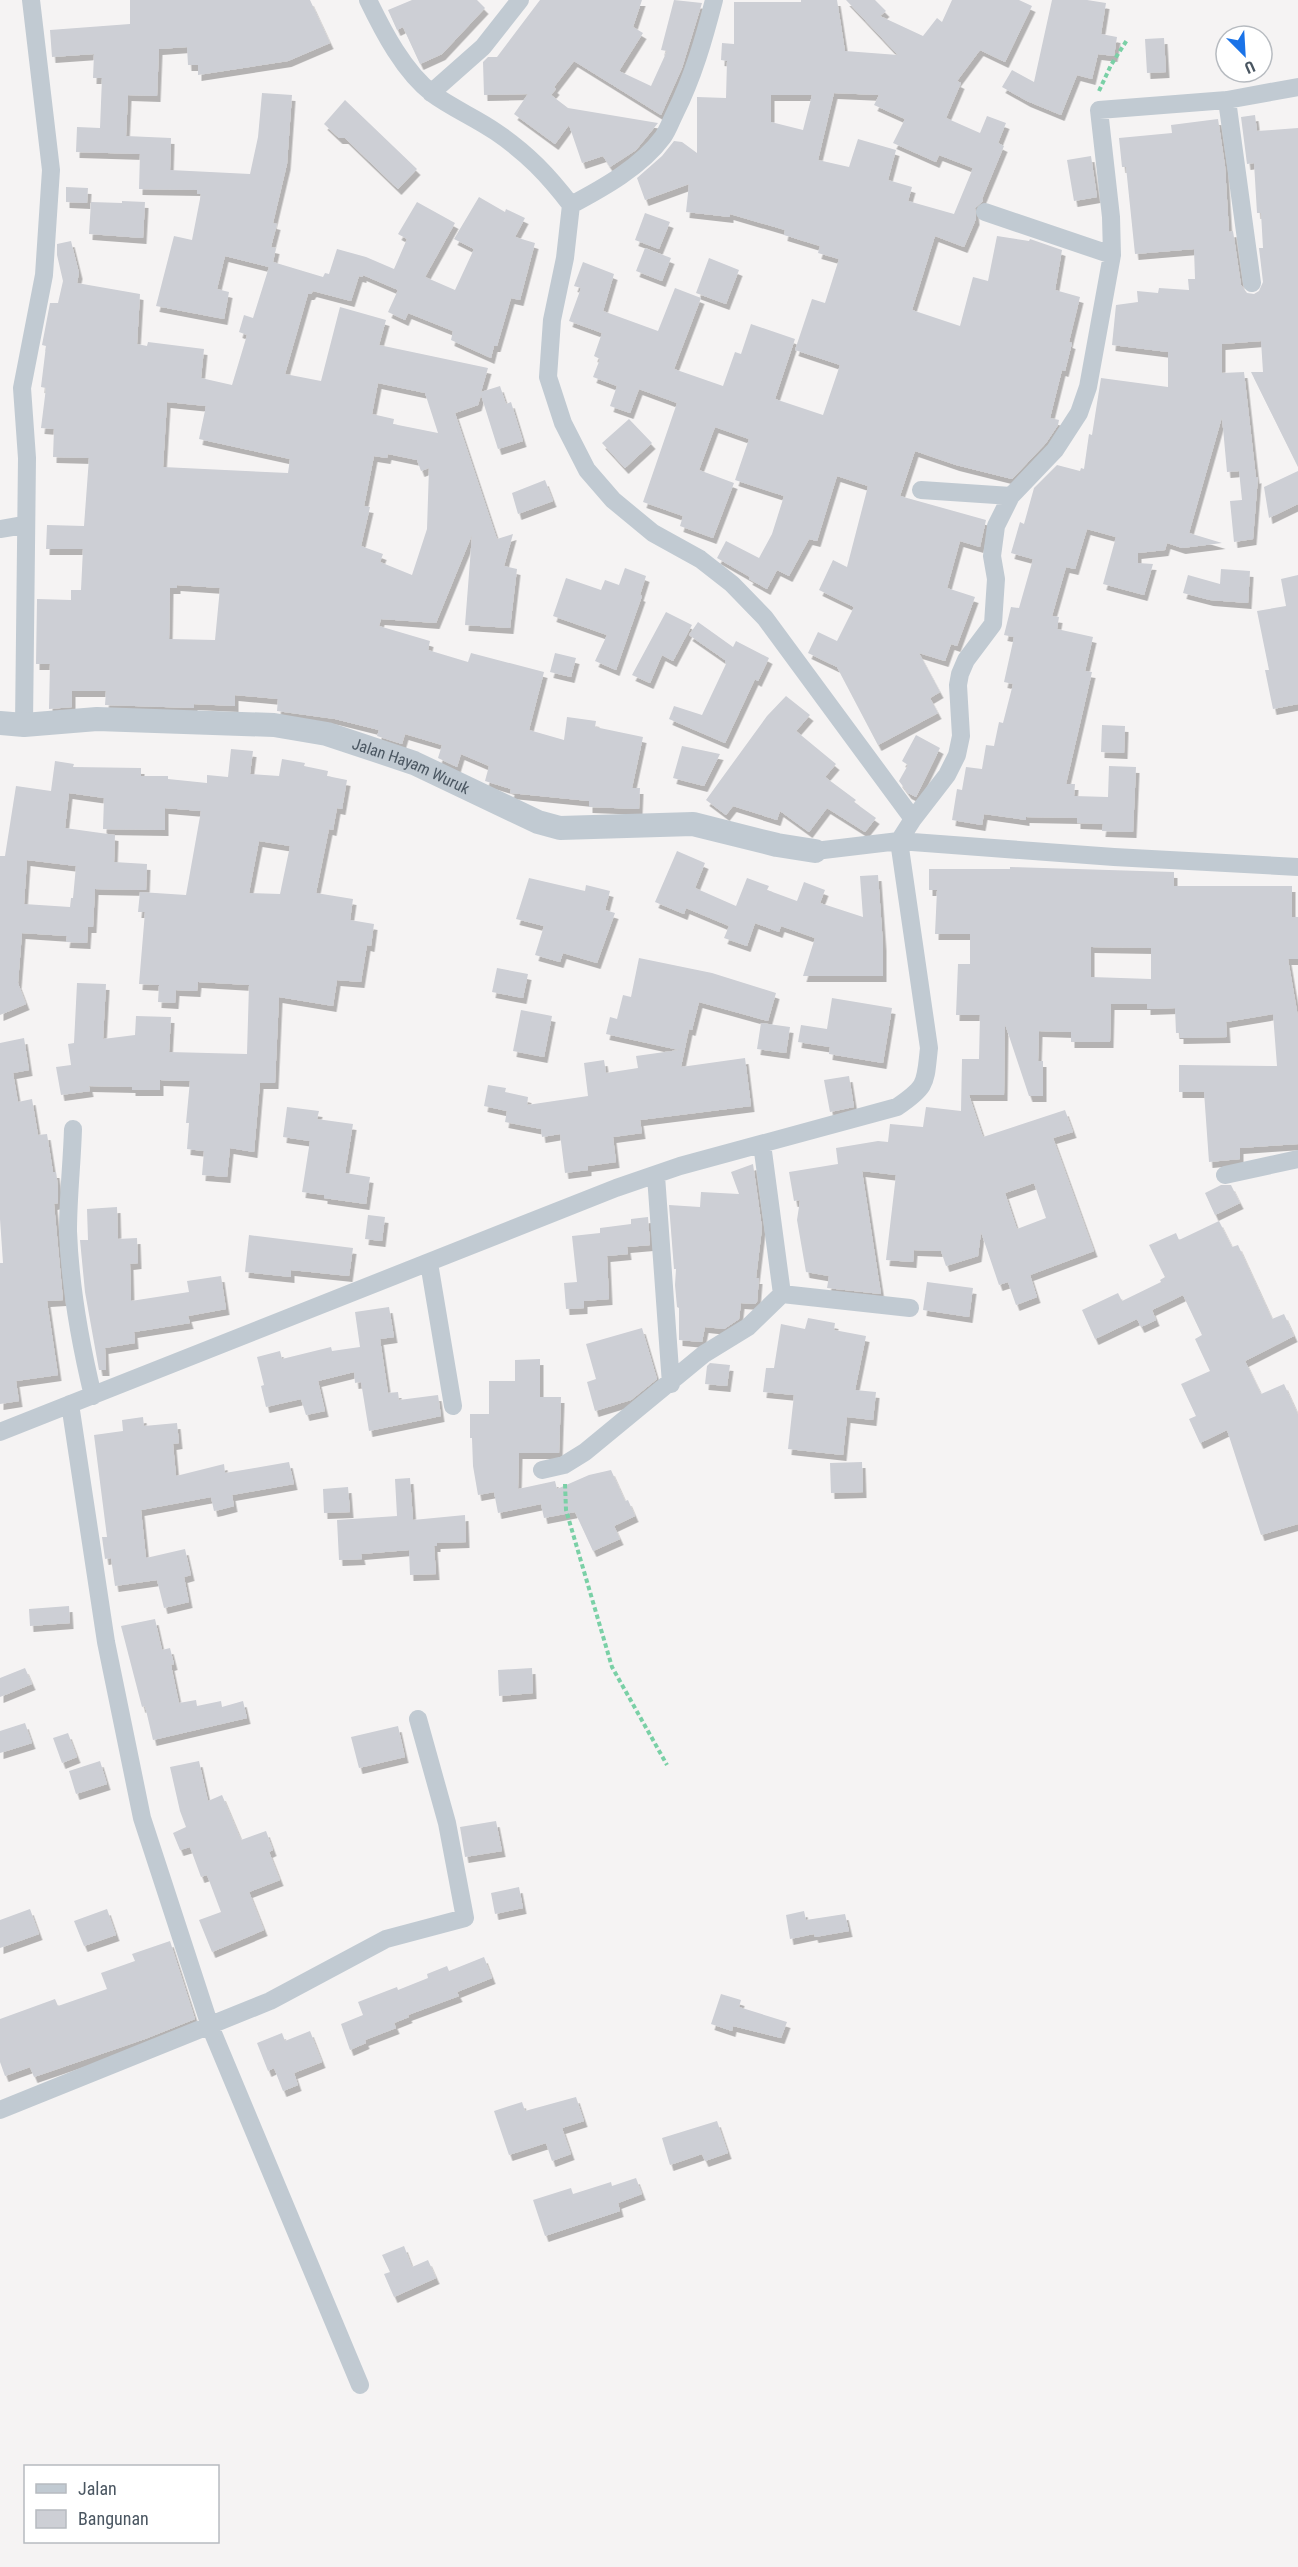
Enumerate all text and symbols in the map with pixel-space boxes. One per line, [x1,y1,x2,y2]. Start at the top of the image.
north arrow [1214,24,1274,84]
text: U [1242,57,1258,78]
street label: Jalan Hayam Wuruk [350,734,474,798]
legend [24,2465,219,2543]
text: Jalan [78,2478,117,2499]
text: Bangunan [78,2508,149,2529]

